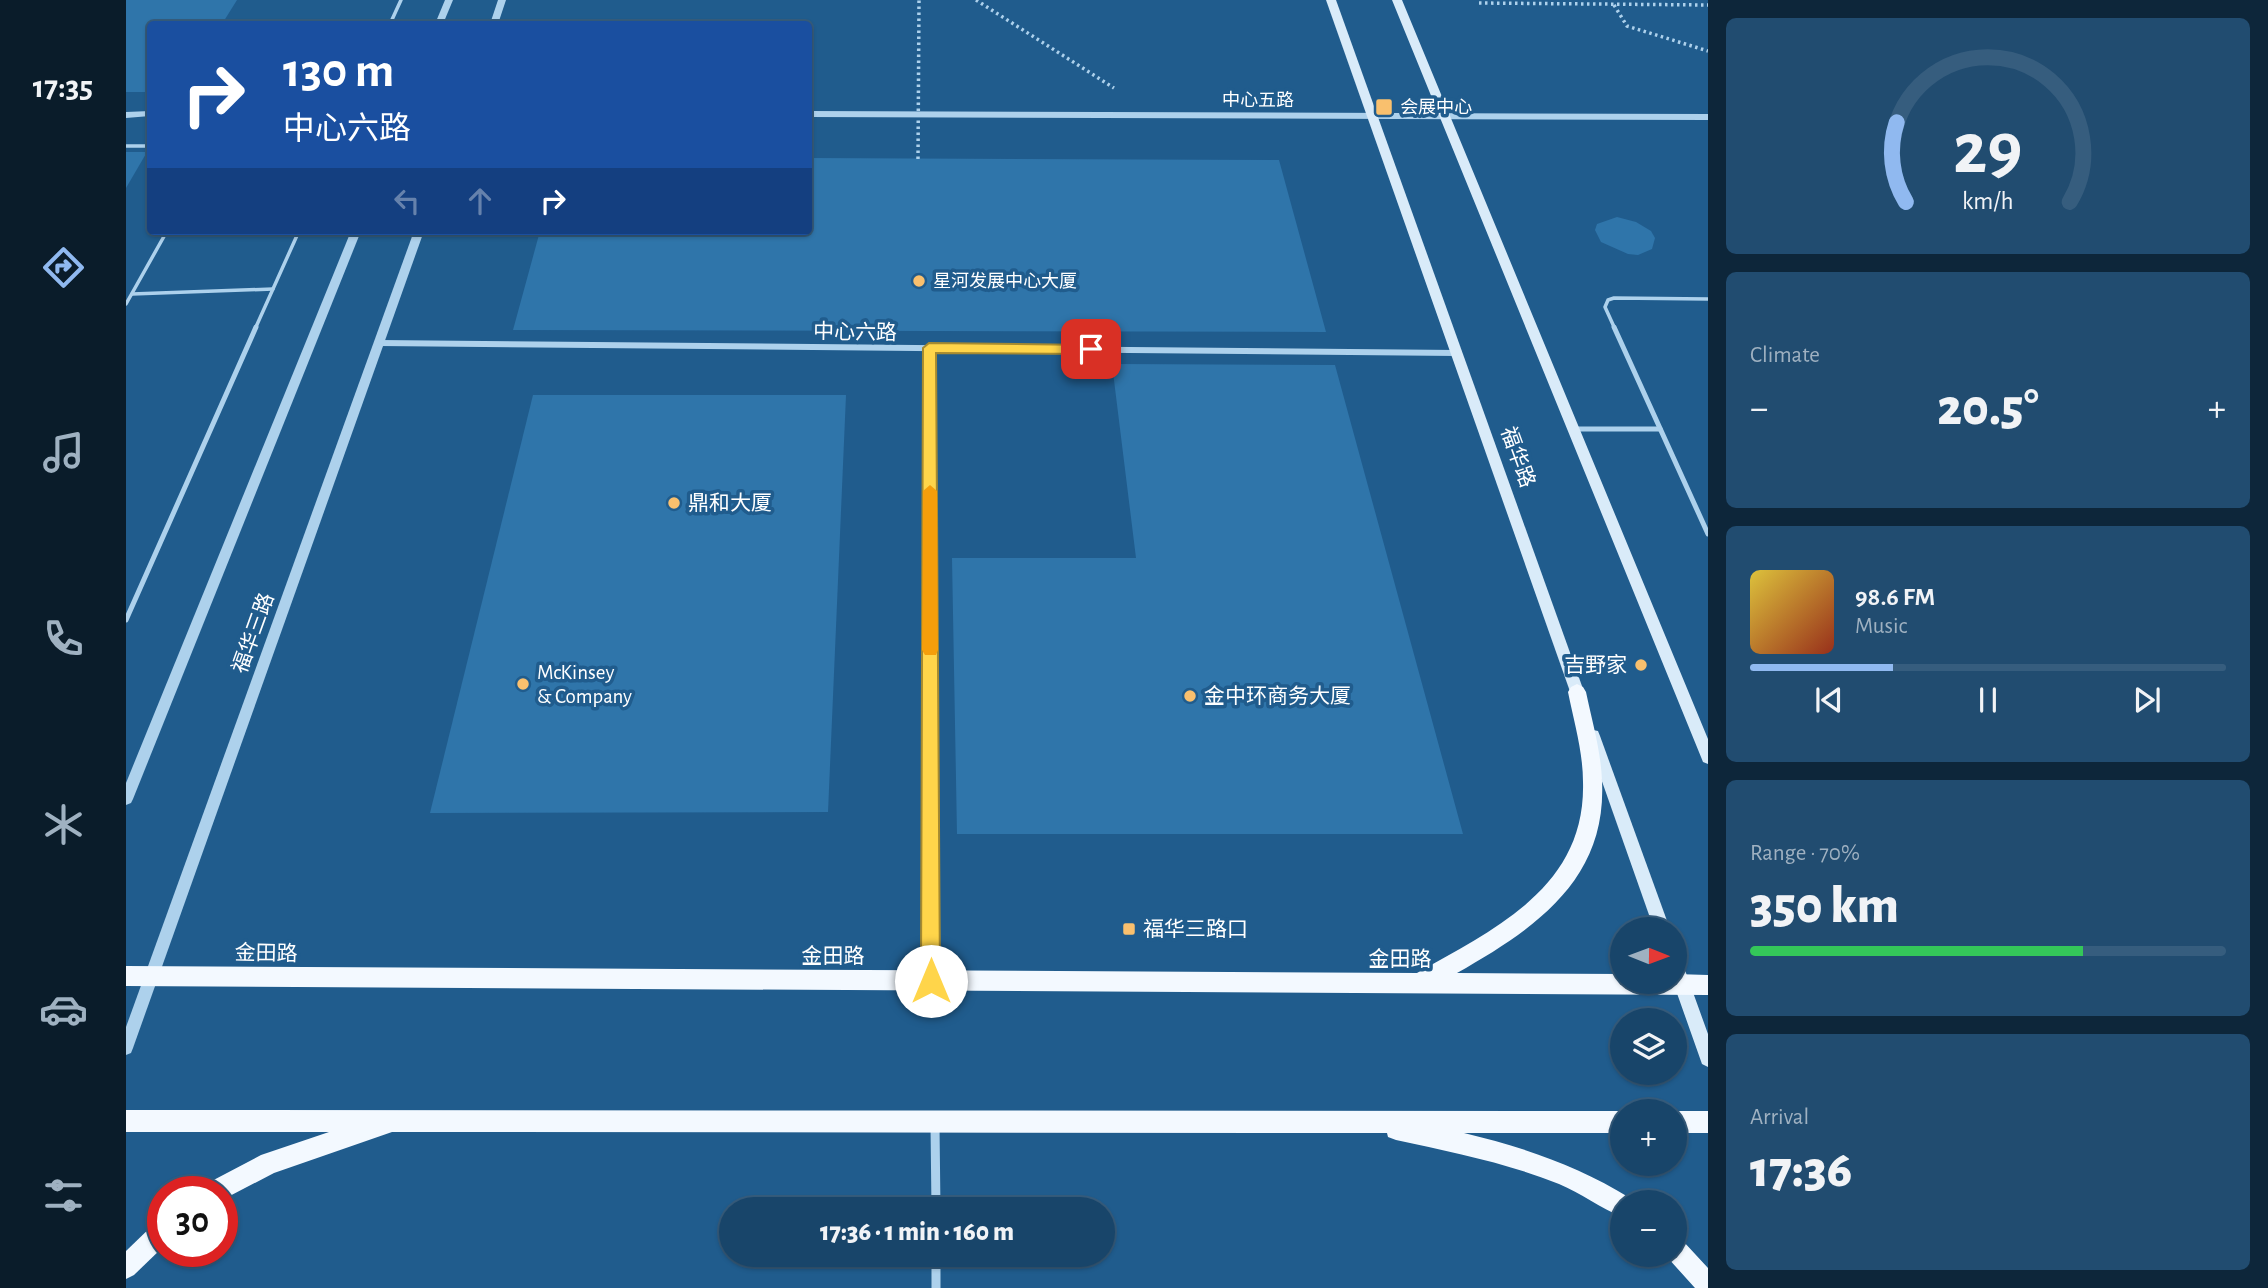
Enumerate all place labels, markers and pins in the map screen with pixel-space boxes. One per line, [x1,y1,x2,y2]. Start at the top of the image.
marker: 会展中心 [1374,97,1394,117]
place label: 会展中心 [1400,97,1472,117]
place label: 星河发展中心大厦 [933,271,1077,291]
marker: 星河发展中心大厦 [911,273,927,289]
pin [1061,319,1121,379]
place label: 鼎和大厦 [688,492,772,514]
marker: 鼎和大厦 [666,495,682,511]
place label: 吉野家 [1564,654,1627,676]
marker: 吉野家 [1633,657,1649,673]
place label: McKinsey & Company [537,662,632,707]
marker: McKinsey & Company [515,676,531,692]
place label: 金中环商务大厦 [1204,685,1351,707]
marker: 金中环商务大厦 [1182,688,1198,704]
place label: 福华三路口 [1143,918,1248,940]
marker: 福华三路口 [1121,921,1137,937]

